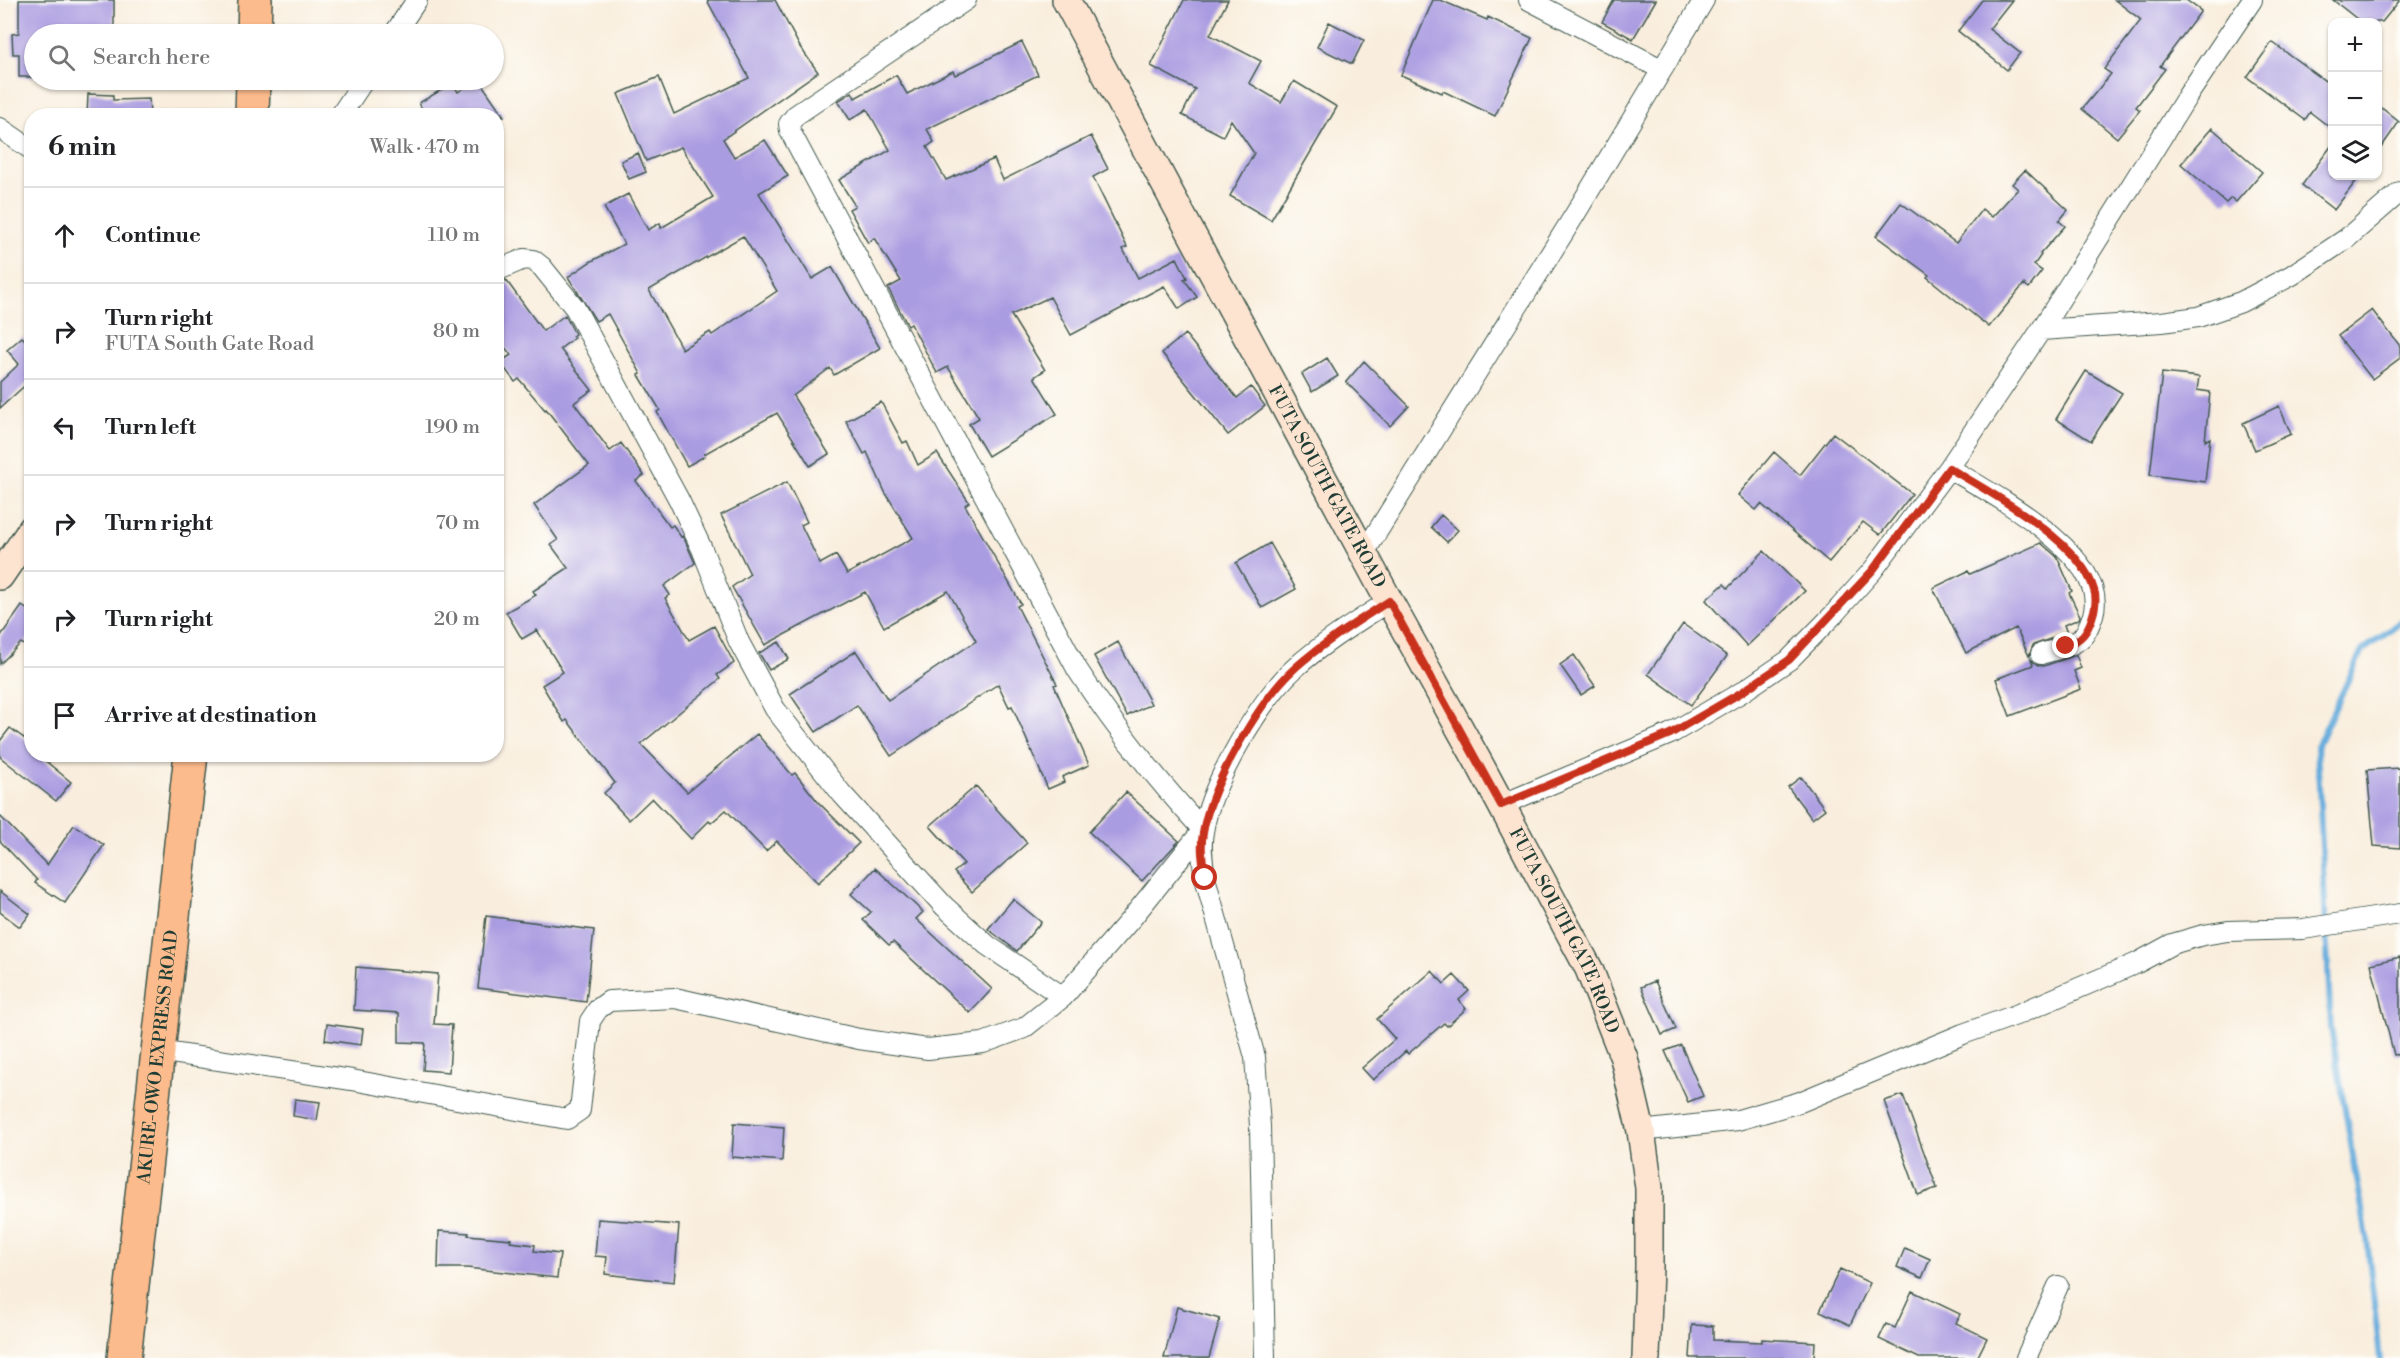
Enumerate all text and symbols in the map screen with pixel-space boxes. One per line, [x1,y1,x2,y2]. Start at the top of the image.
map controls [2328,18,2382,180]
button: + [2328,18,2382,72]
search box [24,24,504,90]
icon: search [45,41,78,74]
text: Search here [93,44,210,71]
button: − [2328,72,2382,126]
button: layers [2328,126,2382,180]
text: 6 min [48,131,116,163]
text: Walk · 470 m [370,135,480,160]
icon: ahead [48,219,81,252]
text: Continue [105,222,201,249]
text: 110 m [428,223,480,248]
text: Turn right [105,305,213,332]
icon: right [48,315,81,348]
text: 80 m [433,319,480,344]
text: FUTA South Gate Road [105,332,314,357]
street label: FUTA SOUTH GATE ROAD [1263,381,1391,592]
icon: left [48,411,81,444]
text: Turn left [105,414,196,441]
text: 190 m [425,415,480,440]
icon: right [48,507,81,540]
text: Turn right [105,510,213,537]
text: 70 m [436,511,480,536]
icon: right [48,603,81,636]
text: Turn right [105,606,213,633]
text: 20 m [434,607,480,632]
route end [2052,632,2078,658]
icon: arrive [48,699,81,732]
text: Arrive at destination [105,702,317,729]
street label: FUTA SOUTH GATE ROAD [1504,824,1625,1037]
route start [1191,864,1217,890]
street label: AKURE-OWO EXPRESS ROAD [132,929,183,1186]

